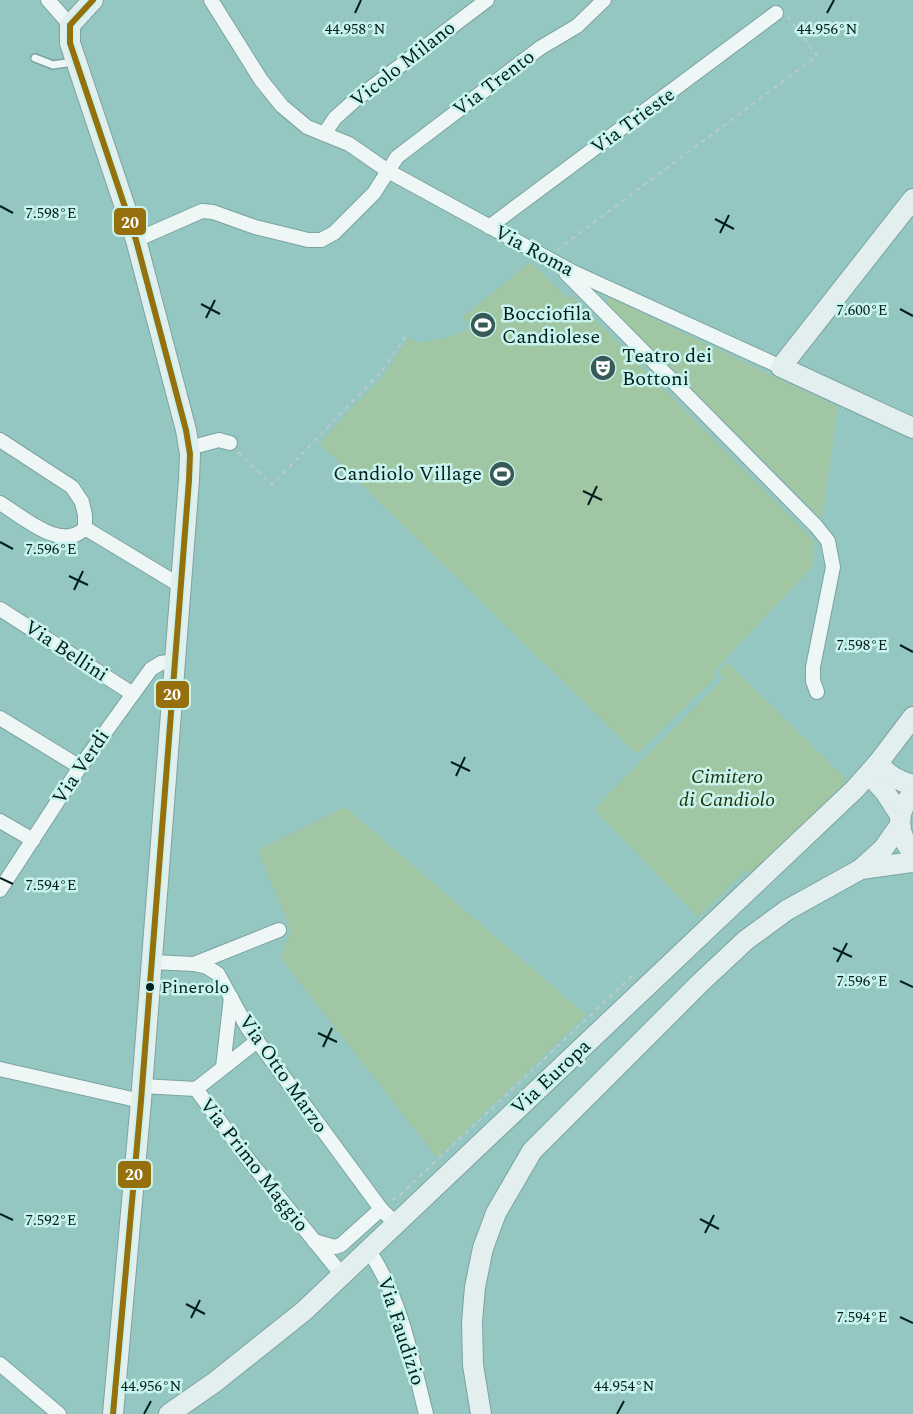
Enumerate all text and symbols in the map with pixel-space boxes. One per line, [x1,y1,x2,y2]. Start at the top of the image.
street label: Vicolo Milano [344,13,462,115]
text: 44.958°N [325,18,385,41]
text: 44.956°N [797,18,857,41]
street label: Via Trento [447,42,541,124]
street label: Via Trieste [585,80,681,162]
text: 7.598°E [25,202,77,225]
line badge: 20 [113,207,147,236]
text: 20 [121,211,139,235]
street label: Via Roma [489,217,580,285]
place label: Bocciofila Candiolese [502,299,600,352]
text: 7.600°E [836,299,888,322]
sports icon: Bocciofila Candiolese [468,310,498,340]
place label: Teatro dei Bottoni [622,341,712,394]
theatre icon: Teatro dei Bottoni [588,353,618,383]
place label: Candiolo Village [333,459,482,489]
sports icon: Candiolo Village [487,459,517,489]
text: 7.596°E [25,538,77,561]
street label: Via Bellini [18,613,114,689]
text: 7.598°E [836,634,888,657]
line badge: 20 [155,680,190,709]
text: 20 [163,683,181,707]
street label: Via Verdi [45,724,117,810]
park label: Cimitero di Candiolo [679,762,775,815]
text: 7.594°E [25,874,77,897]
text: 7.596°E [836,970,888,993]
place label: Pinerolo [161,974,229,1001]
marker: Pinerolo [144,981,156,993]
street label: Via Otto Marzo [231,1008,335,1140]
street label: Via Europa [504,1032,598,1122]
street label: Via Primo Maggio [192,1092,316,1238]
line badge: 20 [117,1160,152,1189]
text: 20 [125,1163,143,1187]
text: 7.592°E [25,1209,77,1232]
street label: Via Faudizio [369,1273,433,1389]
text: 7.594°E [836,1306,888,1329]
text: 44.956°N [121,1375,181,1398]
text: 44.954°N [594,1375,654,1398]

